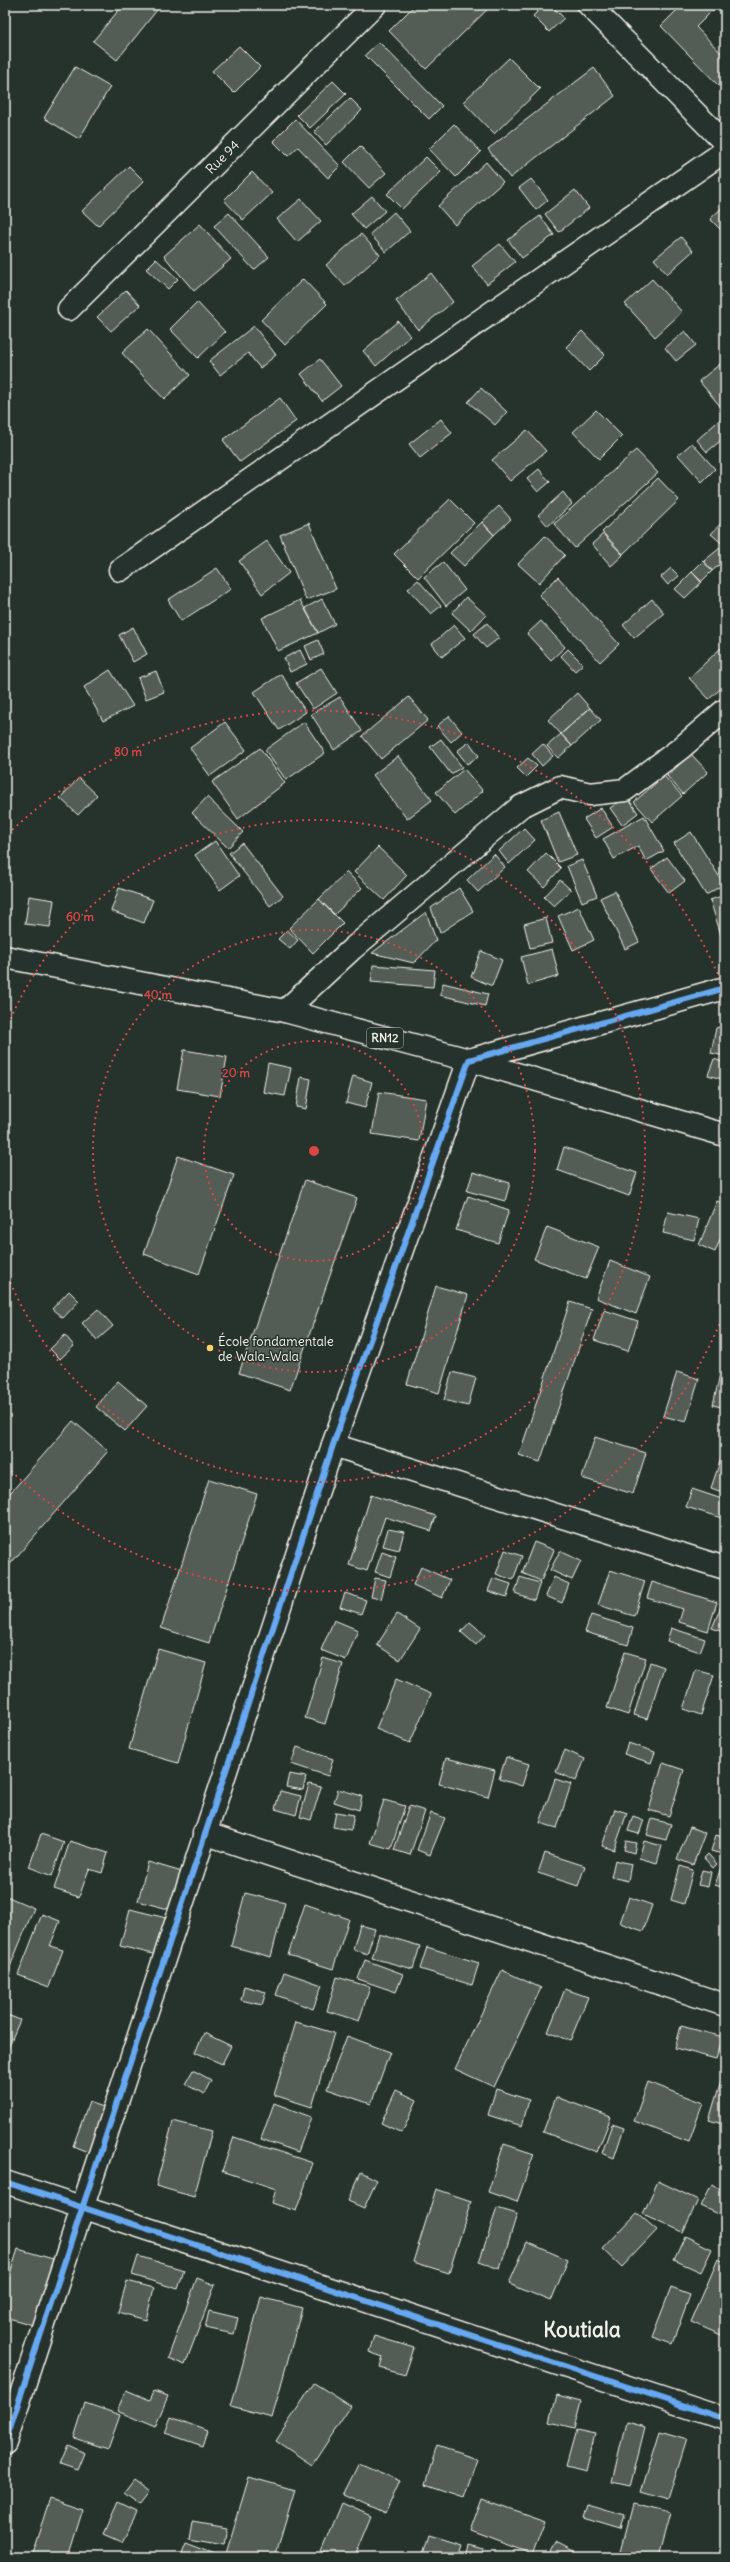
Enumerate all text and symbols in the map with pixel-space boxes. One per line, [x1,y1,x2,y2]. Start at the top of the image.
street label: Rue 94 [202,137,243,178]
text: 80 m [114,744,143,759]
text: 60 m [66,909,95,924]
text: 40 m [144,987,173,1002]
road number: RN12 [367,1028,403,1048]
text: 20 m [222,1065,250,1080]
centre of rings [307,1144,321,1158]
place label: École fondamentale de Wala-Wala [218,1332,334,1365]
marker: École fondamentale de Wala-Wala [205,1343,215,1353]
district label: Koutiala [543,2316,621,2343]

